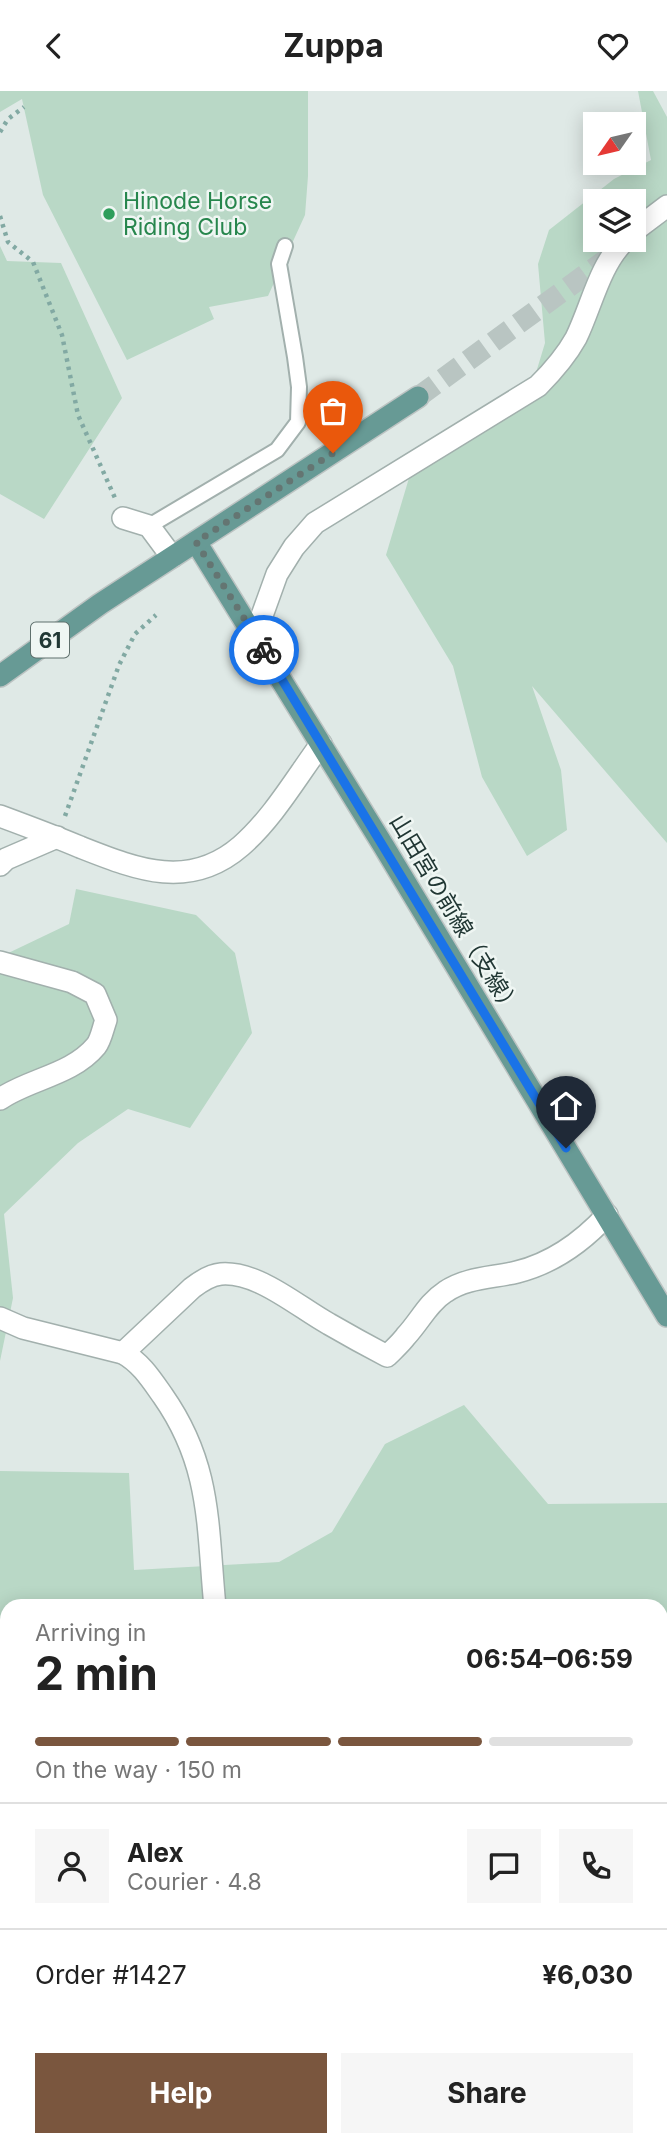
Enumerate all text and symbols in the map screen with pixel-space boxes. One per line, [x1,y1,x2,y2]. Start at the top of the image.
text: Zuppa [283,26,384,65]
icon: back [35,27,73,65]
icon: heart [594,27,632,65]
north arrow [583,112,646,175]
map controls [583,112,646,252]
place label: Hinode Horse Riding Club [123,187,272,241]
button: layers [583,189,646,252]
marker: Hinode Horse Riding Club [101,206,117,222]
pin [303,381,363,453]
icon: bag [314,392,352,430]
courier [229,615,299,685]
road number: 61 [31,623,69,657]
icon: bike [245,631,283,669]
street label: 山田宮の前線（支線） [384,809,526,1021]
pin [536,1076,596,1148]
icon: home [547,1087,585,1125]
text: Arriving in [35,1619,146,1647]
text: 06:54–06:59 [466,1643,633,1674]
text: 2 min [35,1645,158,1701]
text: On the way · 150 m [35,1756,242,1784]
button: person [35,1829,109,1903]
button: chat [467,1829,541,1903]
button: phone [559,1829,633,1903]
text: Alex [127,1837,184,1868]
text: Courier · 4.8 [127,1868,262,1896]
text: Order #1427 [35,1959,187,1990]
text: ¥6,030 [542,1959,633,1990]
button: Help [35,2053,327,2133]
button: Share [341,2053,633,2133]

